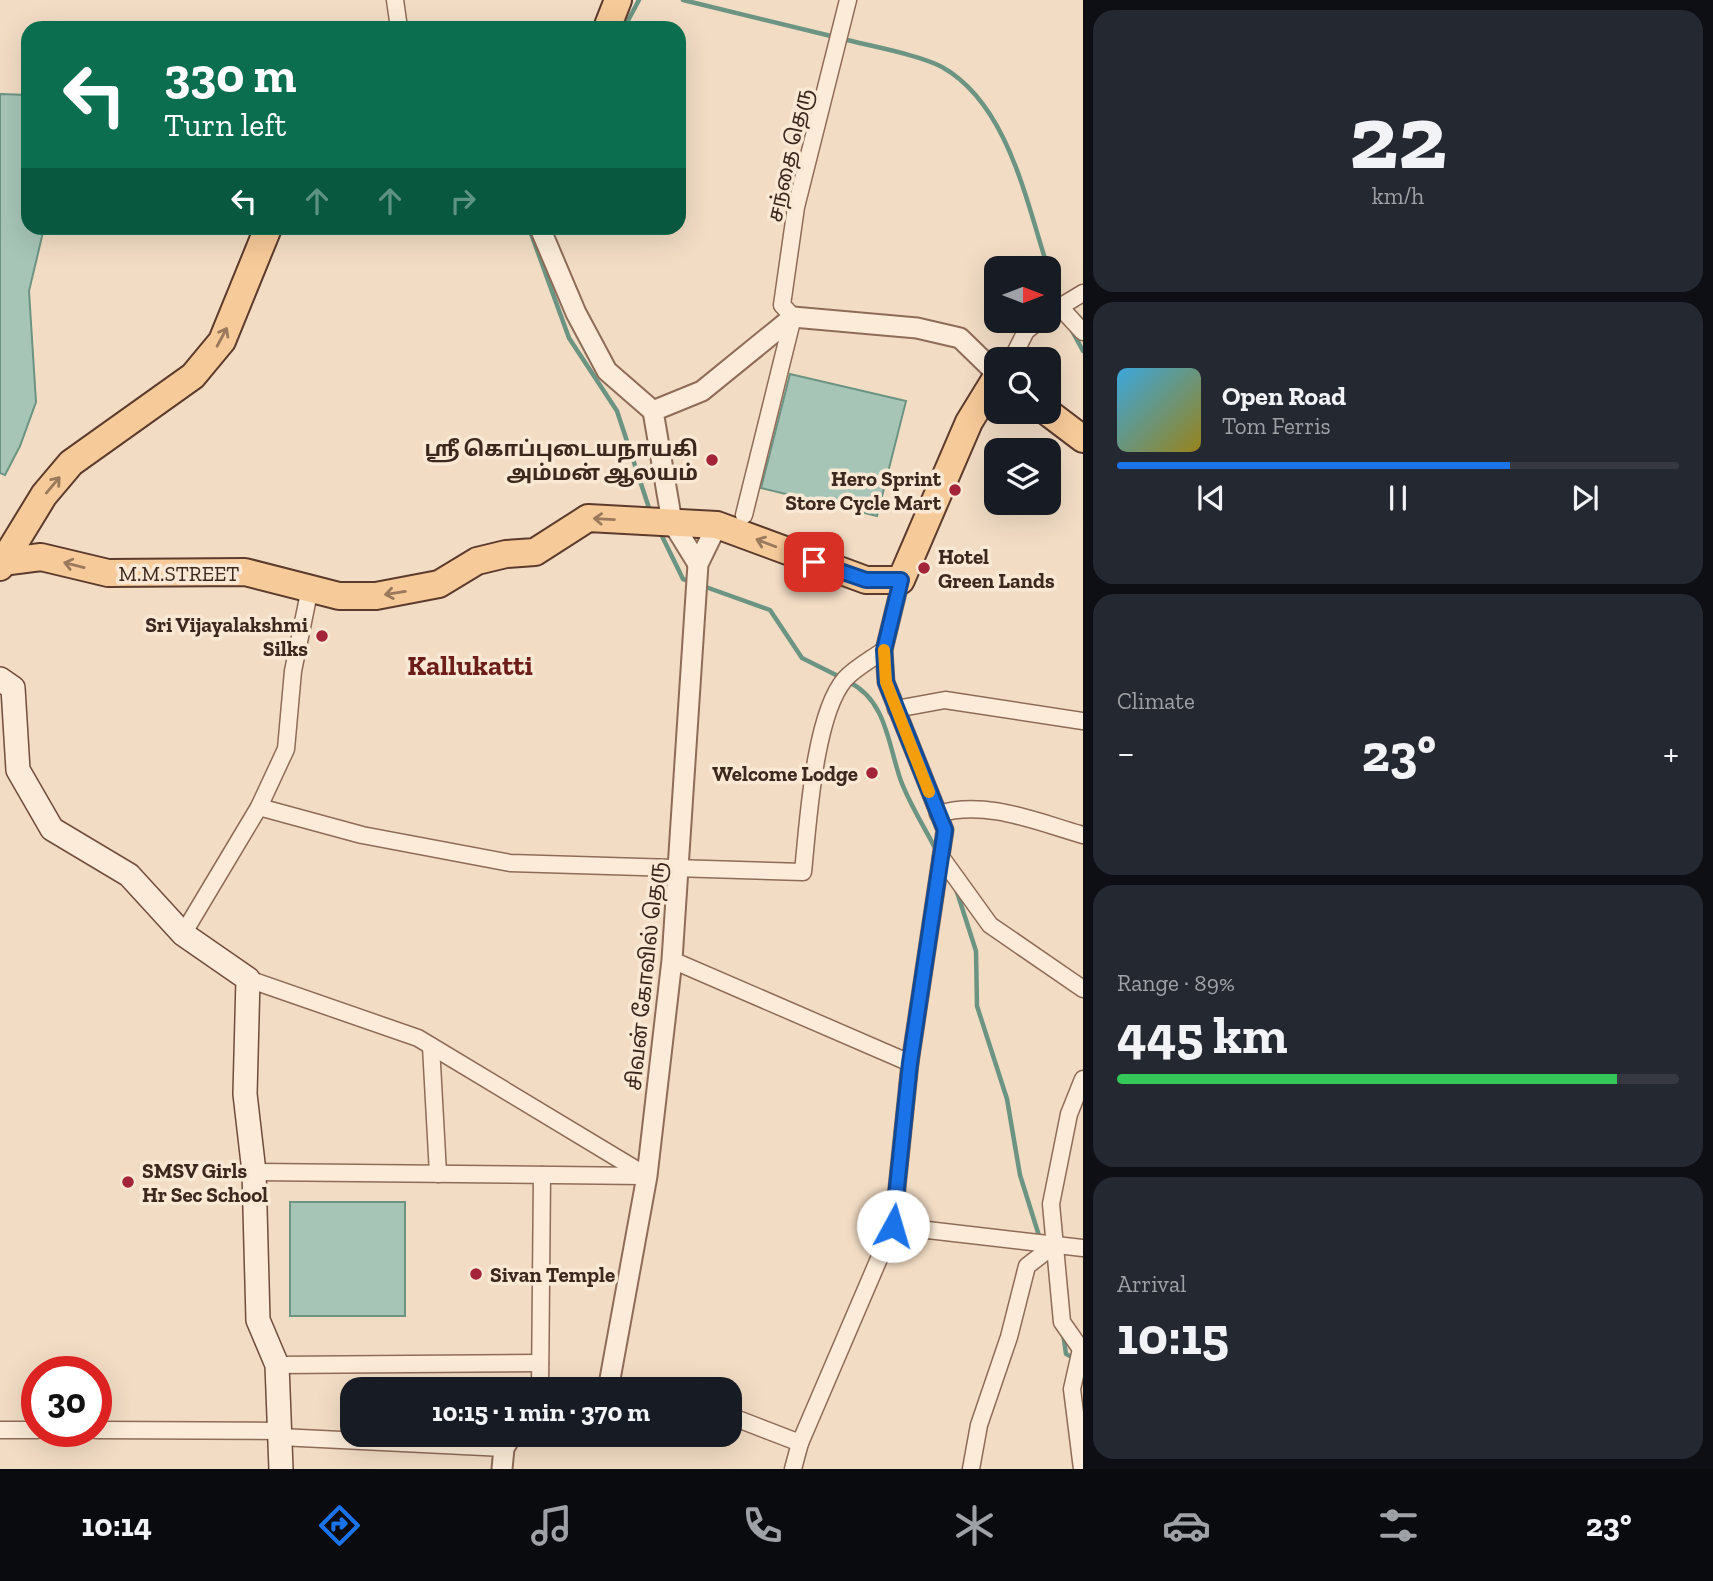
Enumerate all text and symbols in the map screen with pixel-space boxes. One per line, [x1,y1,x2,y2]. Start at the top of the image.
text: 330 m [164,46,297,105]
icon: left [49,49,140,140]
text: 22 [1349,82,1447,191]
street label: சந்தை தெரு [761,86,818,225]
text: Turn left [164,106,286,144]
icon: left [225,182,263,220]
icon: ahead [298,182,336,220]
icon: ahead [371,182,409,220]
icon: right [444,182,482,220]
text: km/h [1372,182,1424,210]
north arrow [984,256,1060,332]
map controls [984,256,1061,515]
one-way arrow [216,327,230,347]
button: search [984,347,1061,424]
text: Open Road [1222,380,1346,412]
text: Tom Ferris [1222,412,1331,440]
place label: ஸ்ரீ கொப்புடையநாயகி அம்மன் ஆலயம் [424,436,698,487]
button: layers [984,438,1061,515]
marker: ஸ்ரீ கொப்புடையநாயகி அம்மன் ஆலயம் [704,452,720,468]
place label: Hero Sprint Store Cycle Mart [785,466,942,515]
one-way arrow [45,476,61,494]
icon: previous [1192,479,1230,517]
icon: pause [1379,479,1417,517]
icon: next [1566,479,1604,517]
marker: Hero Sprint Store Cycle Mart [947,482,963,498]
one-way arrow [593,512,616,525]
pin [784,532,844,592]
one-way arrow [755,536,777,549]
icon: arrive [795,543,833,581]
place label: Hotel Green Lands [938,544,1055,593]
one-way arrow [63,558,86,571]
marker: Hotel Green Lands [916,560,932,576]
street label: M.M.STREET [119,561,239,586]
one-way arrow [384,587,407,600]
place label: Sri Vijayalakshmi Silks [145,612,308,661]
marker: Sri Vijayalakshmi Silks [314,628,330,644]
district label: Kallukatti [407,649,533,682]
text: Climate [1117,687,1195,715]
text: 23° [1362,722,1436,784]
text: − [1117,730,1135,776]
text: + [1663,730,1679,776]
place label: Welcome Lodge [712,761,858,786]
marker: Welcome Lodge [864,765,880,781]
street label: சிவன் கோவில் தெரு [621,860,671,1092]
text: Range · 89% [1117,969,1235,997]
text: 445 km [1117,1004,1287,1066]
place label: SMSV Girls Hr Sec School [142,1158,268,1207]
marker: SMSV Girls Hr Sec School [120,1174,136,1190]
position arrow [856,1189,930,1263]
place label: Sivan Temple [490,1262,615,1287]
marker: Sivan Temple [468,1266,484,1282]
text: Arrival [1117,1270,1186,1298]
text: 10:15 [1117,1305,1229,1367]
speed limit sign: 30 [21,1356,112,1447]
text: 10:15 · 1 min · 370 m [432,1396,650,1428]
icon: directions [315,1501,364,1550]
icon: music [527,1501,576,1550]
icon: phone [738,1501,787,1550]
icon: climate [950,1501,999,1550]
icon: car [1162,1501,1211,1550]
icon: filters [1374,1501,1423,1550]
text: 10:14 [81,1506,152,1544]
text: 23° [1586,1506,1632,1544]

